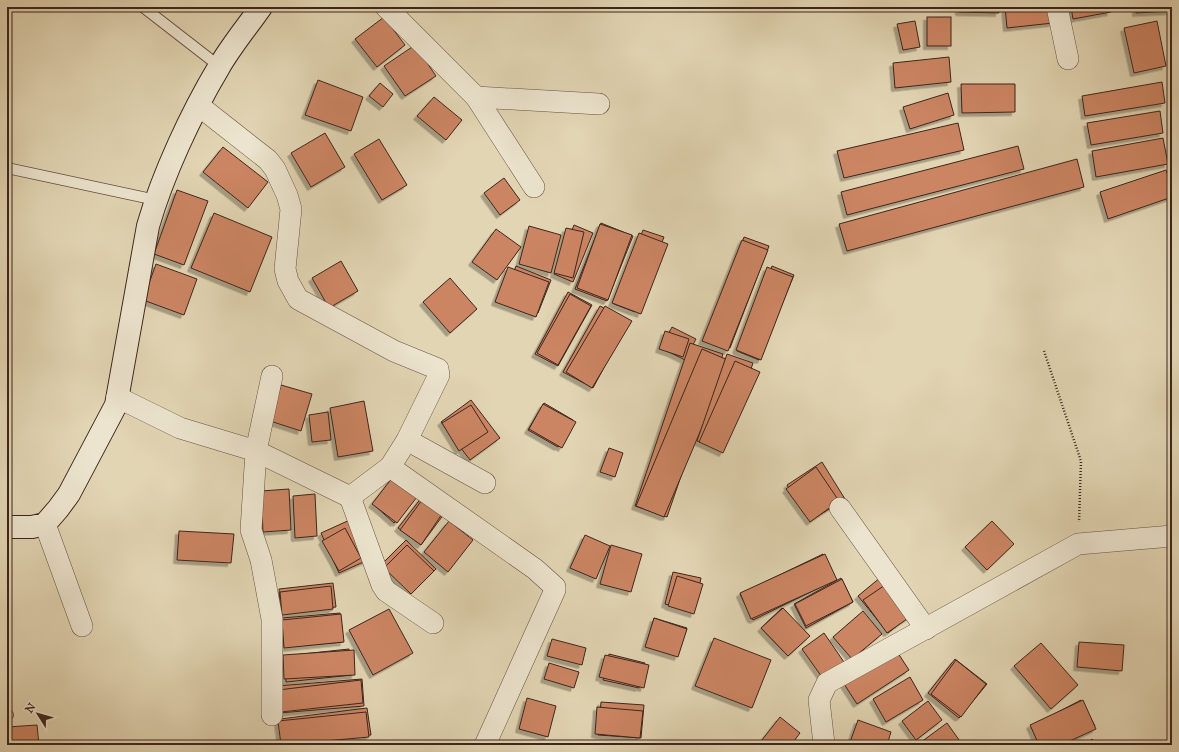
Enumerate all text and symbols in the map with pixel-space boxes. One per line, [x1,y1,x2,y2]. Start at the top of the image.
north arrow [18,694,58,734]
text: N [22,700,39,716]

